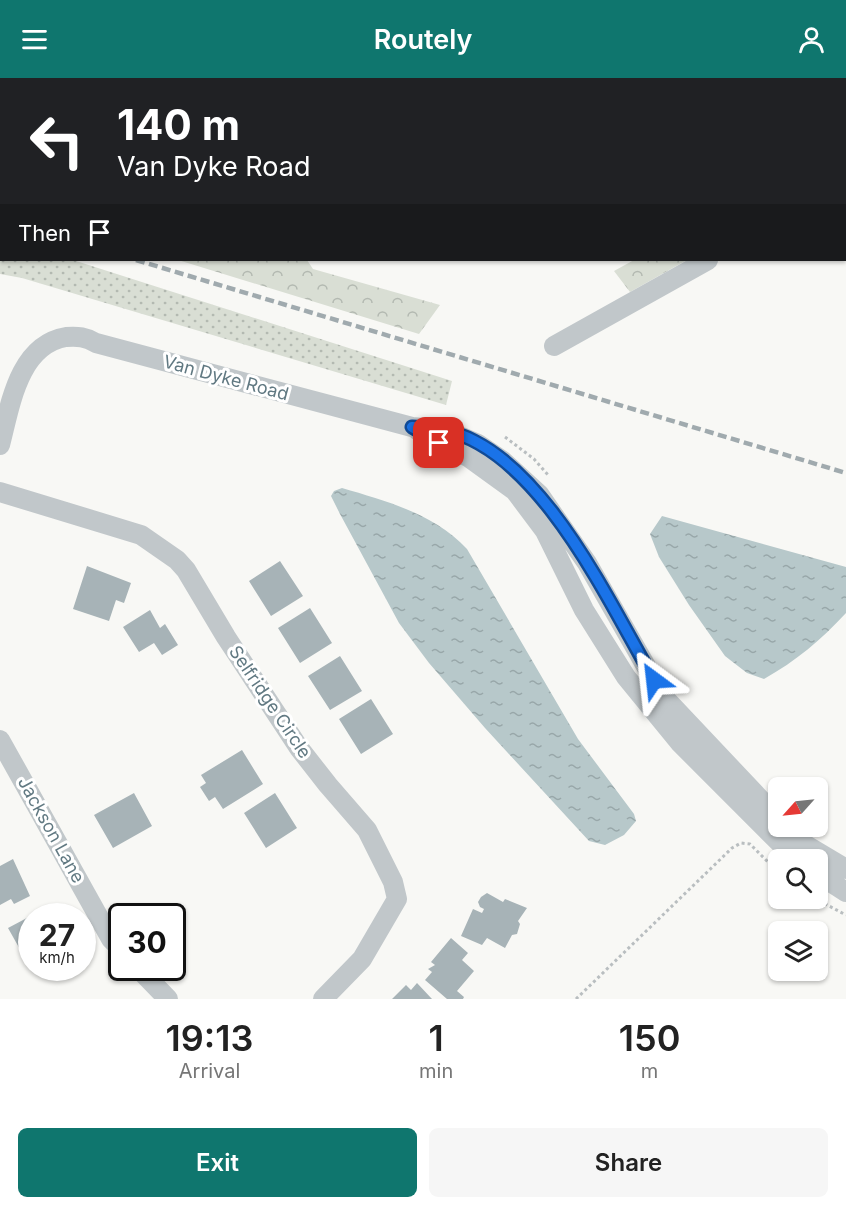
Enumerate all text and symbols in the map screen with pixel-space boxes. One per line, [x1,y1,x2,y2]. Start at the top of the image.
icon: menu [18,23,51,56]
text: Routely [374,23,472,56]
icon: person [795,23,828,56]
text: 140 m [117,99,240,150]
icon: left [18,102,96,180]
text: Van Dyke Road [117,150,310,183]
icon: arrive [83,216,116,249]
text: Then [18,220,71,246]
street label: Van Dyke Road [161,351,291,404]
pin [413,417,464,468]
icon: arrive [422,426,455,459]
street label: Selfridge Circle [225,641,316,762]
position arrow [622,648,686,712]
street label: Jackson Lane [14,773,89,886]
north arrow [768,777,828,837]
map controls [768,777,828,981]
button: search [768,849,828,909]
speed limit sign: 30 [108,903,186,981]
text: 27 [39,917,75,953]
button: layers [768,921,828,981]
text: km/h [39,948,75,967]
text: 19:13 [166,1016,253,1060]
text: 1 [428,1016,444,1060]
text: 150 [619,1016,680,1060]
text: Arrival [179,1059,240,1083]
text: min [419,1059,453,1083]
text: m [641,1059,658,1083]
button: Exit [18,1128,417,1197]
button: Share [429,1128,828,1197]

